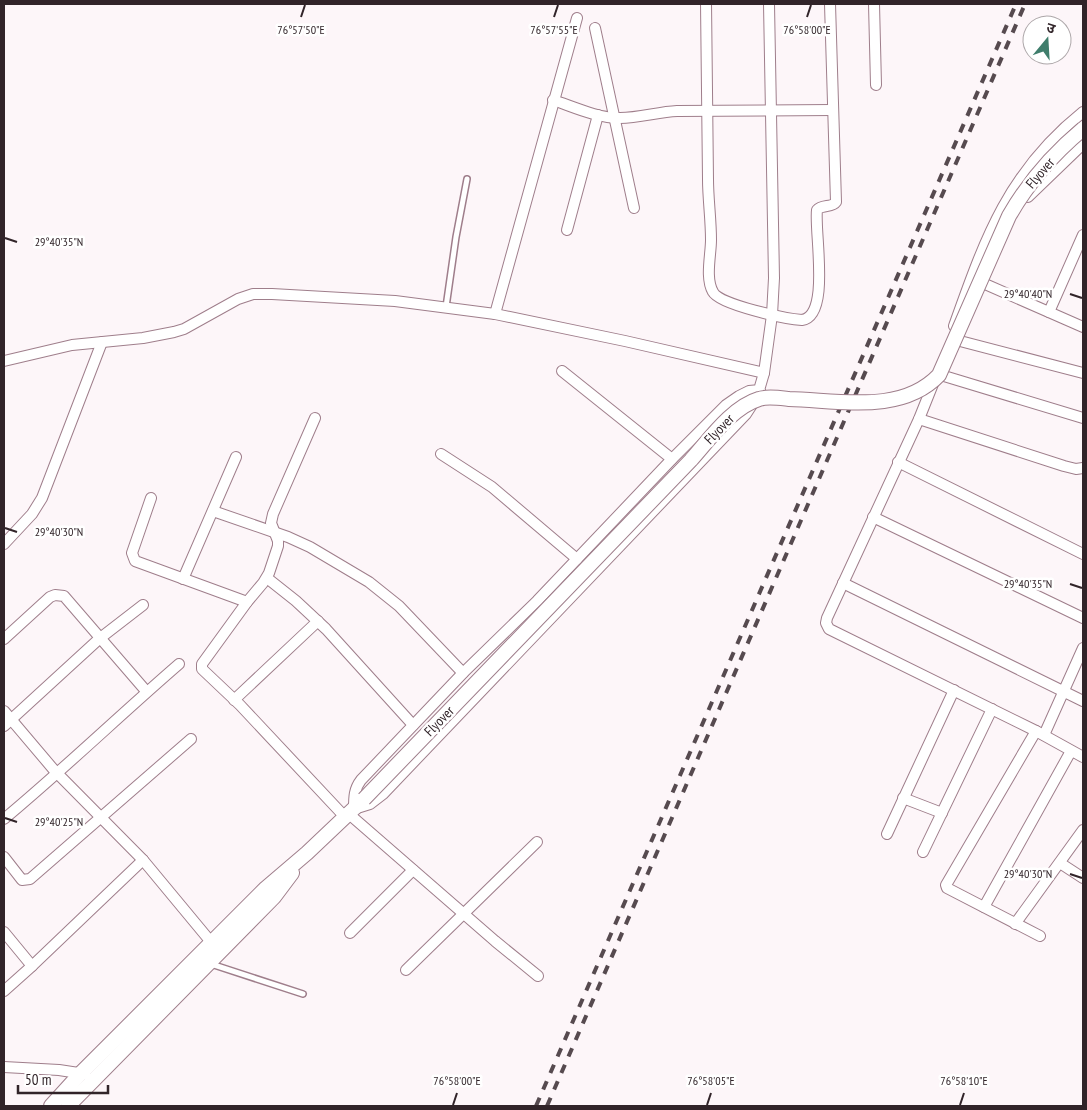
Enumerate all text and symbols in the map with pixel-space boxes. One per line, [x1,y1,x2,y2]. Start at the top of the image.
north arrow [1022,15,1072,65]
text: उ [1044,18,1058,38]
text: 76°57'50"E [277,22,325,37]
text: 76°57'55"E [530,22,578,37]
text: 76°58'00"E [783,22,831,37]
street label: Flyover [1022,154,1058,192]
text: 29°40'35"N [35,234,83,249]
text: 29°40'40"N [1004,286,1052,301]
street label: Flyover [700,410,738,448]
text: 29°40'30"N [35,524,83,539]
text: 29°40'35"N [1004,576,1052,591]
street label: Flyover [420,702,458,740]
text: 29°40'25"N [35,814,83,829]
text: 29°40'30"N [1004,866,1052,881]
scale bar [18,1062,108,1094]
text: 50 m [25,1070,51,1089]
text: 76°58'00"E [433,1073,481,1088]
text: 76°58'05"E [687,1073,735,1088]
text: 76°58'10"E [940,1073,988,1088]

